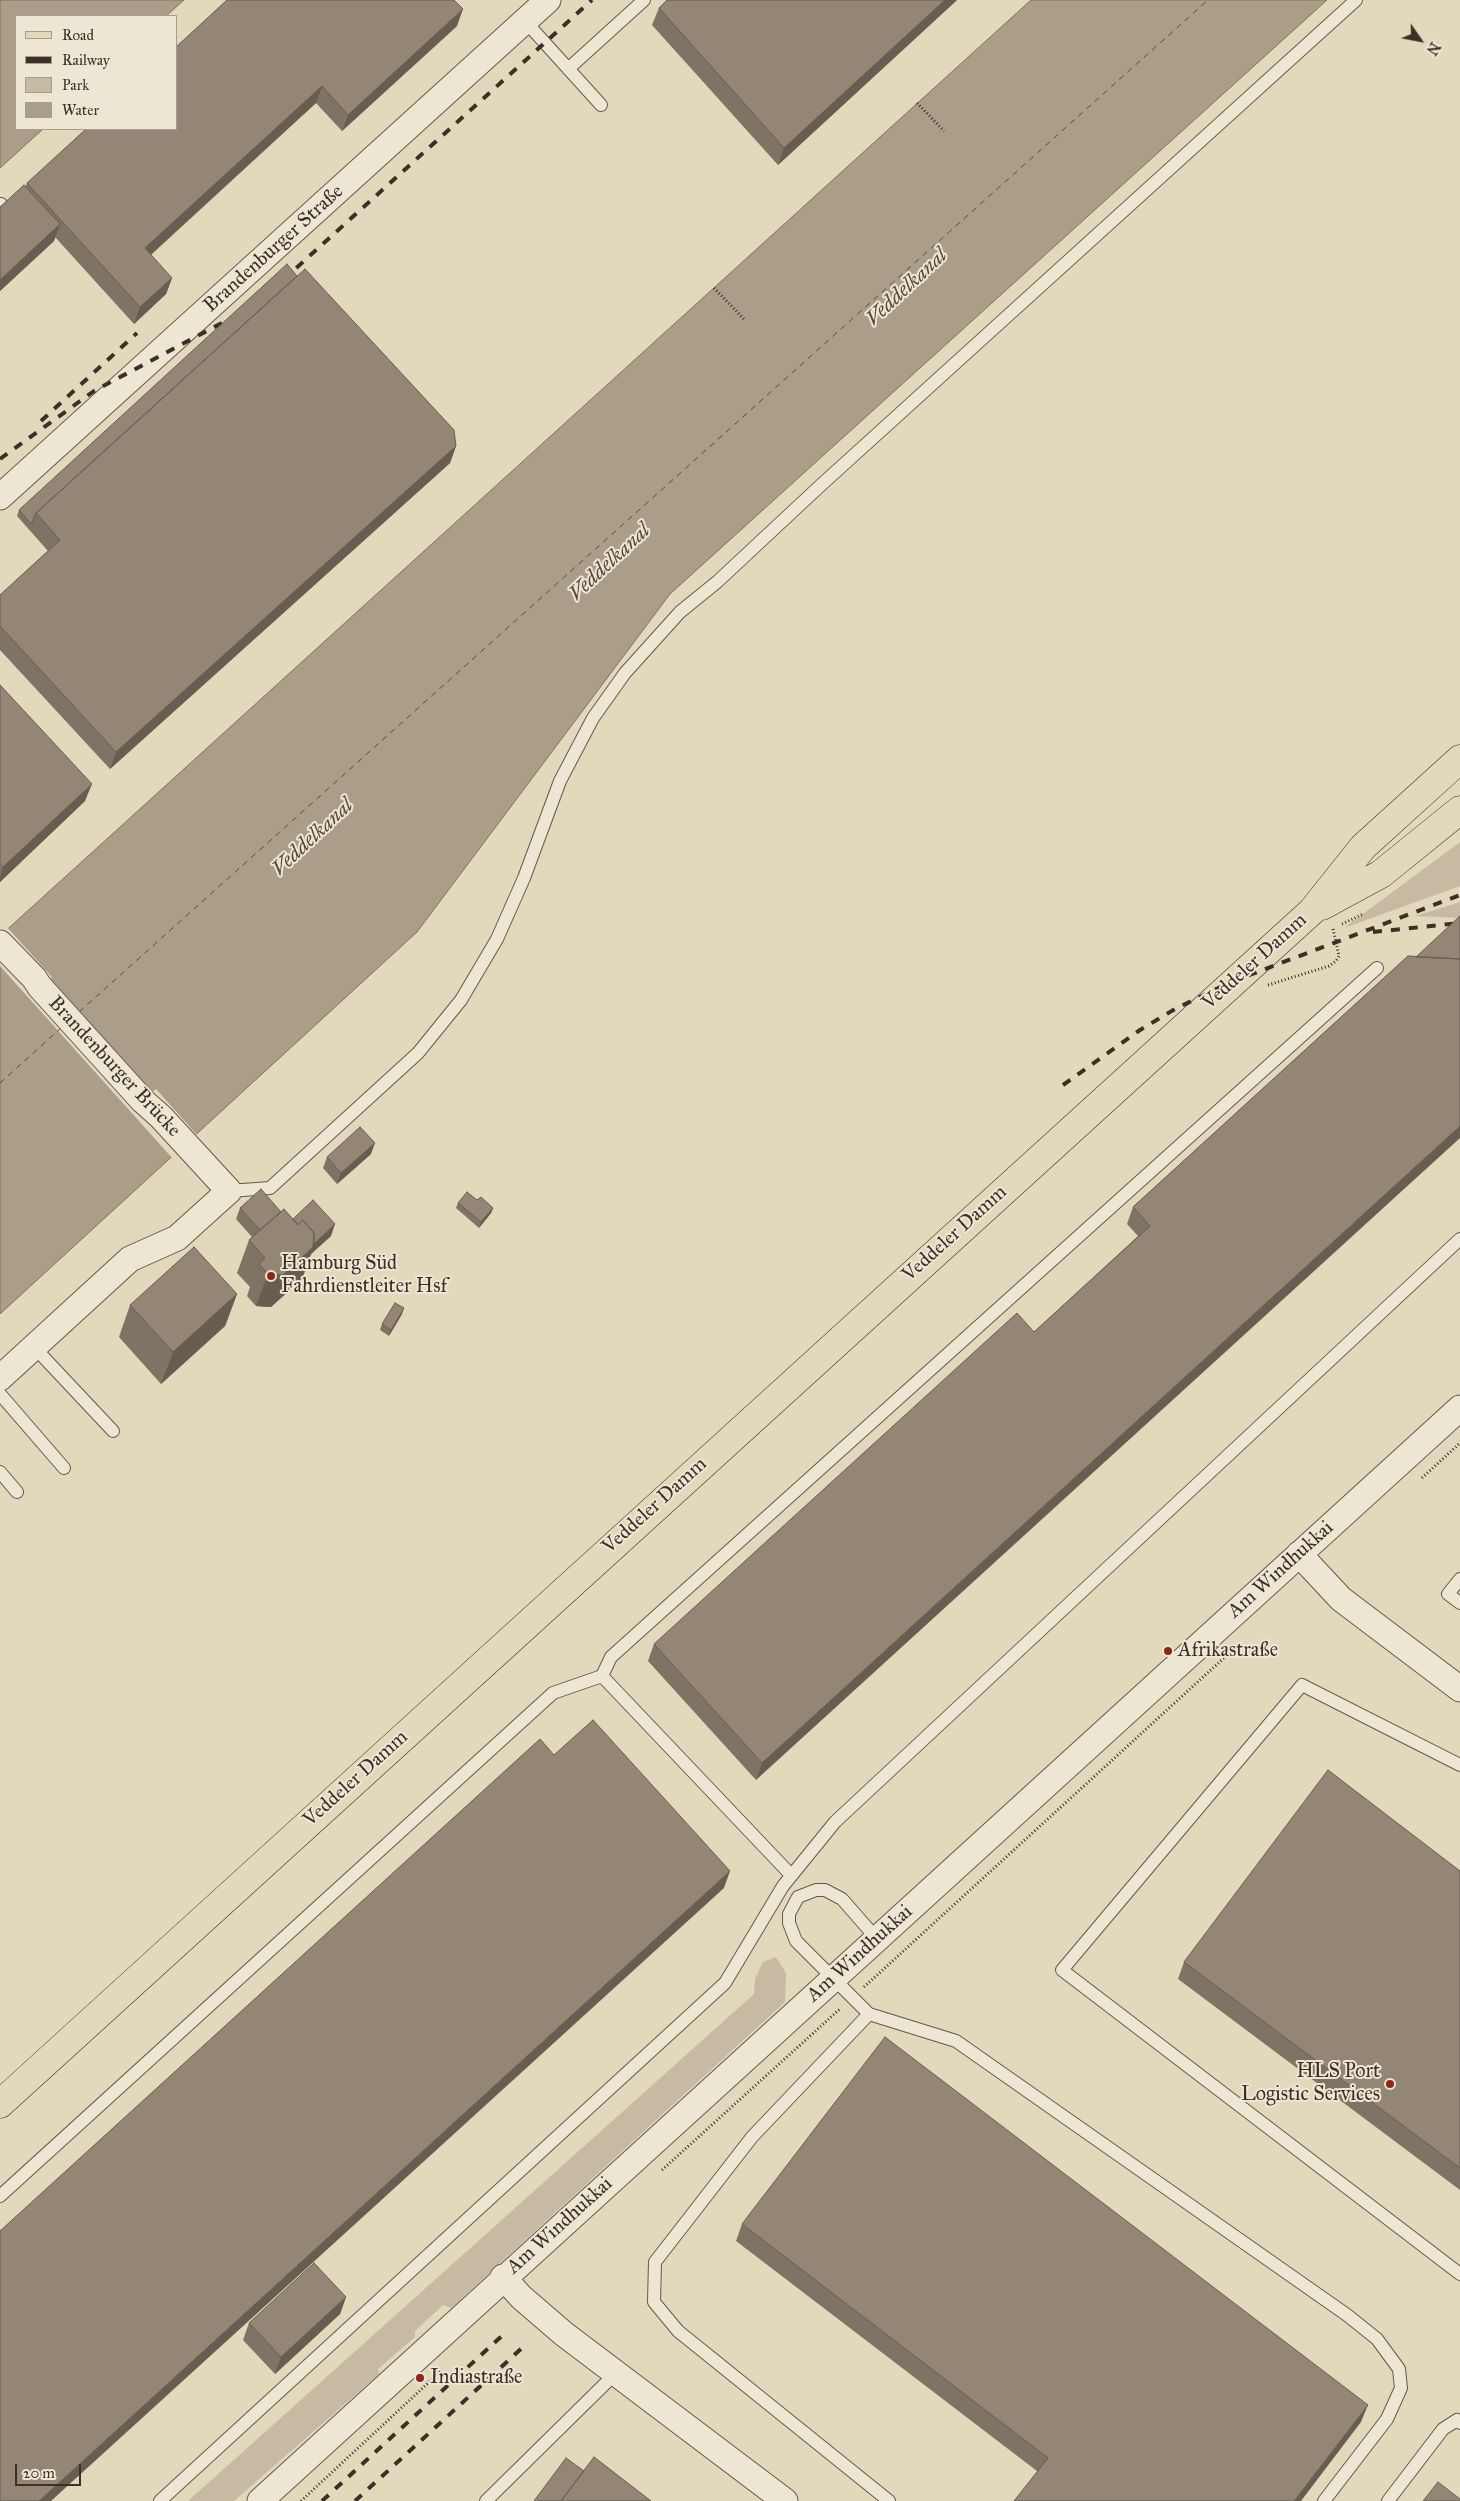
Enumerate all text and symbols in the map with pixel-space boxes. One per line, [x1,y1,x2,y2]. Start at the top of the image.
legend [15,15,178,130]
north arrow [1395,15,1445,65]
text: Road [62,26,94,44]
text: N [1423,39,1443,58]
text: Railway [62,51,110,69]
text: Park [62,76,89,94]
text: Water [62,101,99,119]
street label: Brandenburger Straße [199,180,349,318]
water label: Veddelkanal [861,244,953,332]
water label: Veddelkanal [564,519,656,607]
water label: Veddelkanal [267,794,359,882]
street label: Veddeler Damm [1198,909,1312,1015]
street label: Brandenburger Brücke [43,992,185,1142]
street label: Veddeler Damm [898,1181,1012,1287]
place label: Hamburg Süd Fahrdienstleiter Hsf [281,1252,447,1299]
marker: Hamburg Süd Fahrdienstleiter Hsf [265,1270,277,1282]
street label: Veddeler Damm [598,1453,712,1559]
street label: Am Windhukkai [1223,1516,1339,1624]
place label: Afrikastraße [1178,1639,1278,1663]
marker: Afrikastraße [1162,1645,1174,1657]
street label: Veddeler Damm [299,1726,413,1832]
street label: Am Windhukkai [802,1900,918,2008]
place label: HLS Port Logistic Services [1241,2060,1380,2107]
marker: HLS Port Logistic Services [1384,2078,1396,2090]
street label: Am Windhukkai [502,2172,618,2280]
place label: Indiastraße [430,2366,522,2390]
marker: Indiastraße [414,2372,426,2384]
scale bar [18,2454,84,2486]
text: 20 m [23,2464,55,2482]

